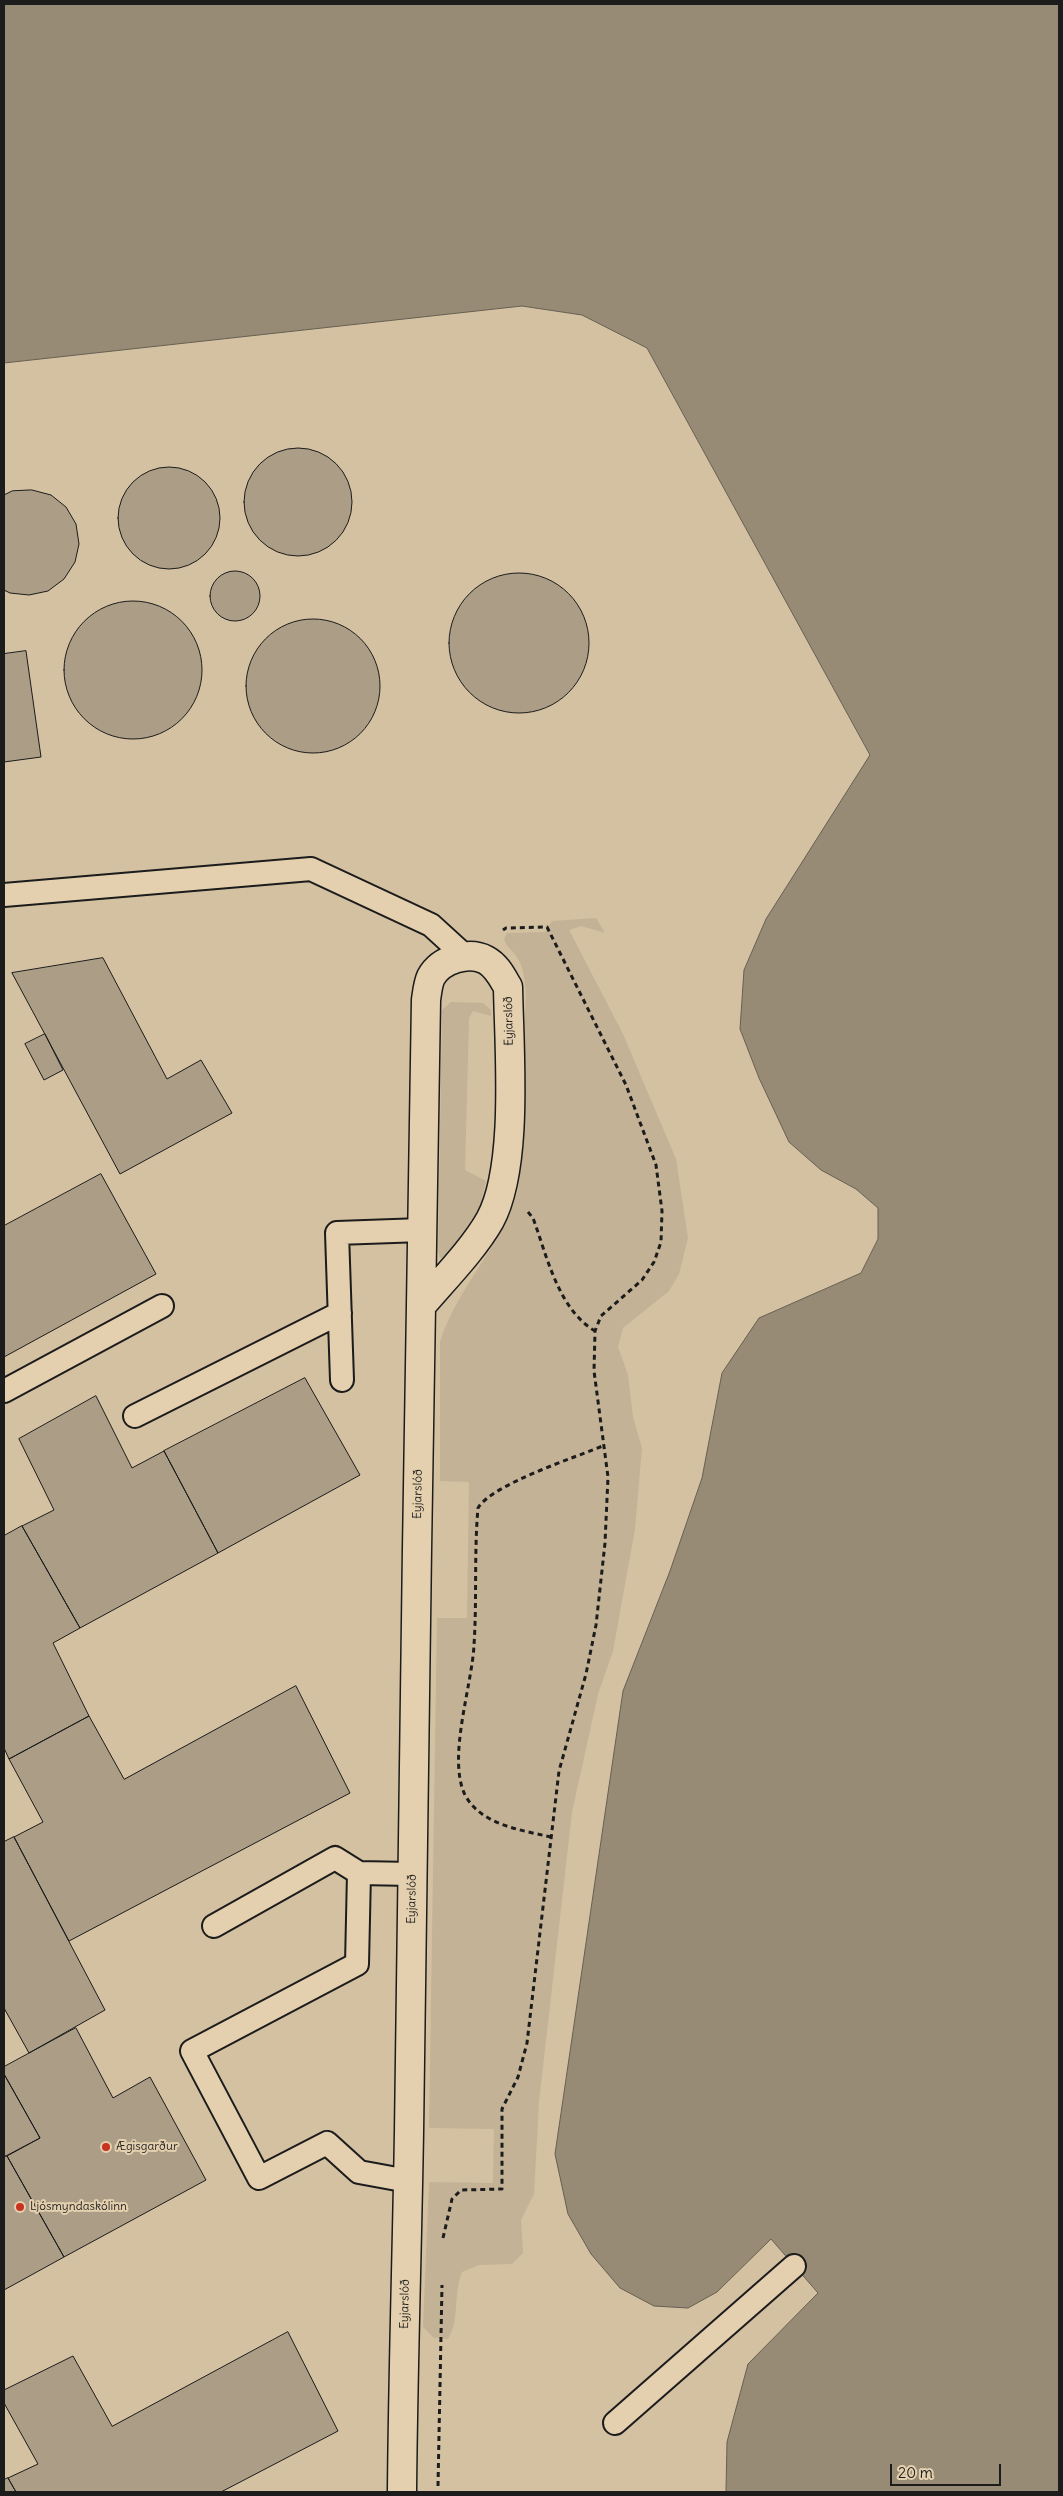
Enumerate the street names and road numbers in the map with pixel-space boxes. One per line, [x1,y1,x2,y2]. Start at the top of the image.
street label: Eyjarslóð [501,996,517,1046]
street label: Eyjarslóð [410,1469,426,1519]
street label: Eyjarslóð [404,1874,420,1924]
street label: Eyjarslóð [397,2279,413,2329]

